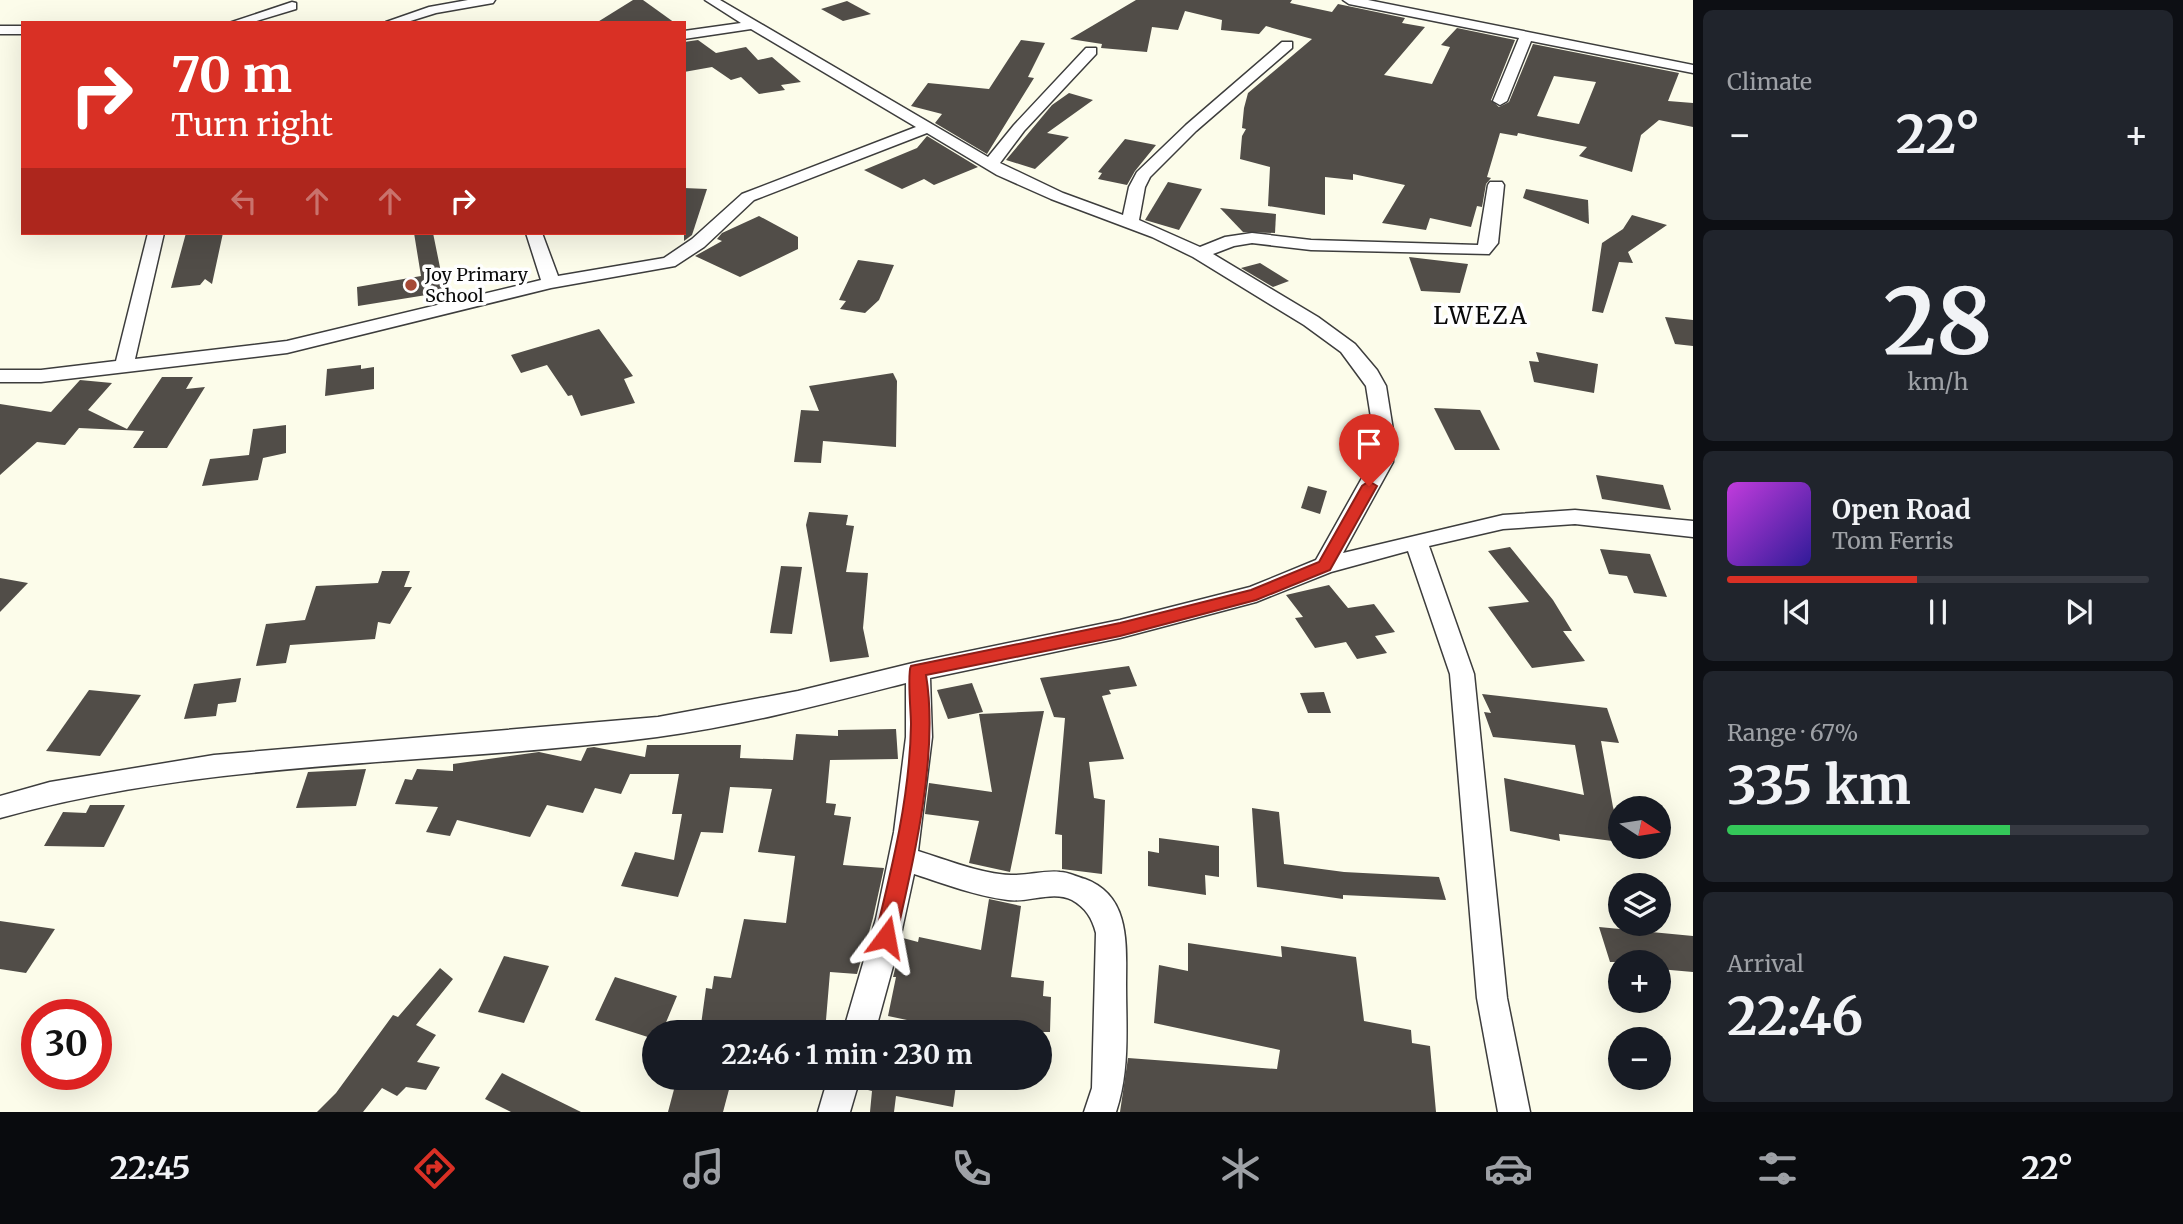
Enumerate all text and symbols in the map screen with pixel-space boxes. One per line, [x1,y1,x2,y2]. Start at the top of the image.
text: 70 m [171,44,292,105]
icon: right [56,49,147,140]
text: Climate [1727,67,1812,96]
text: 22° [1896,102,1980,167]
text: Turn right [171,105,333,145]
text: − [1727,111,1752,158]
text: + [2124,111,2149,158]
icon: left [225,182,263,220]
icon: ahead [298,182,336,220]
icon: ahead [371,182,409,220]
icon: right [444,182,482,220]
place label: Joy Primary School [424,263,529,307]
text: 28 [1883,264,1993,379]
marker: Joy Primary School [403,277,419,293]
district label: LWEZA [1433,300,1529,331]
text: km/h [1908,367,1968,396]
pin [1339,414,1399,486]
icon: arrive [1350,425,1388,463]
text: Open Road [1832,493,1971,526]
text: Tom Ferris [1832,526,1954,555]
icon: previous [1778,593,1816,631]
icon: pause [1919,593,1957,631]
icon: next [2060,593,2098,631]
text: Range · 67% [1727,718,1858,747]
text: 335 km [1727,753,1911,818]
north arrow [1608,796,1671,859]
map controls [1608,796,1671,1090]
button: layers [1608,873,1671,936]
position arrow [849,900,923,974]
text: Arrival [1727,949,1804,978]
button: + [1608,950,1671,1013]
text: 22:46 [1727,984,1863,1049]
speed limit sign: 30 [21,999,112,1090]
button: − [1608,1027,1671,1090]
text: 22:46 · 1 min · 230 m [722,1038,973,1071]
icon: directions [410,1144,459,1193]
icon: music [679,1144,728,1193]
icon: phone [947,1144,996,1193]
icon: climate [1216,1144,1265,1193]
icon: car [1484,1144,1533,1193]
icon: filters [1753,1144,1802,1193]
text: 22:45 [110,1148,191,1188]
text: 22° [2021,1148,2073,1188]

